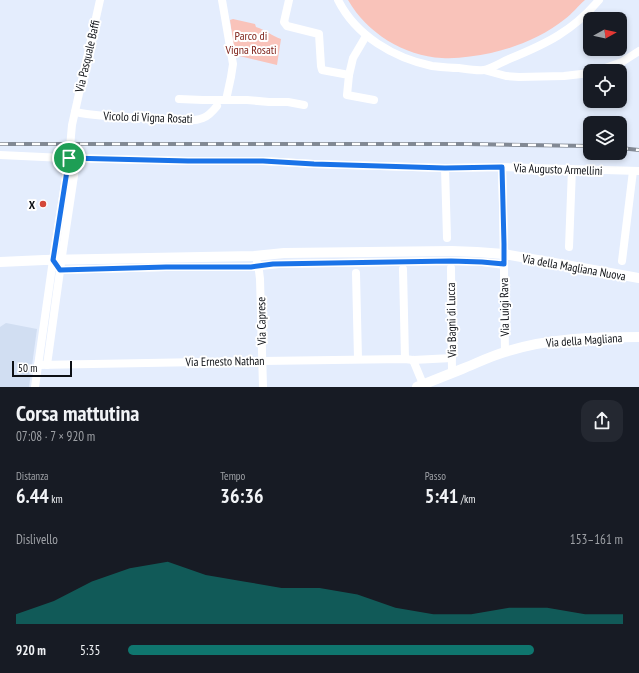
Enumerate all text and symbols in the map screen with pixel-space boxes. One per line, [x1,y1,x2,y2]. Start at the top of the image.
north arrow [583,12,627,56]
map controls [583,12,627,160]
street label: Via Pasquale Baffi [71,18,103,95]
park label: Parco di Vigna Rosati [224,28,277,57]
button: locate [583,64,627,108]
street label: Vicolo di Vigna Rosati [102,108,193,126]
button: layers [583,116,627,160]
pin [52,141,86,175]
icon: arrive [58,147,80,169]
street label: Via Augusto Armellini [512,160,603,178]
place label: X [29,197,36,212]
marker: X [38,199,48,209]
street label: Via della Magliana Nuova [520,250,627,284]
street label: Via Luigi Rava [496,277,512,337]
street label: Via Bagni di Lucca [443,282,459,359]
street label: Via Caprese [253,297,269,346]
street label: Via della Magliana [544,330,623,350]
street label: Via Ernesto Nathan [184,353,265,369]
scale bar [12,359,72,378]
text: 50 m [18,361,37,375]
text: Corsa mattutina [16,399,139,427]
button: share [581,400,623,442]
text: 07:08 · 7 × 920 m [16,428,95,445]
text: Distanza [16,469,49,483]
text: Tempo [220,469,245,483]
text: Passo [425,469,446,483]
text: 6.44 [16,483,49,509]
text: 36:36 [220,483,264,509]
text: 5:41 [425,483,458,509]
text: km [49,492,63,506]
text: /km [458,492,475,506]
text: Dislivello [16,531,58,548]
text: 153–161 m [570,531,623,548]
text: 920 m [16,642,46,659]
text: 5:35 [80,642,100,659]

